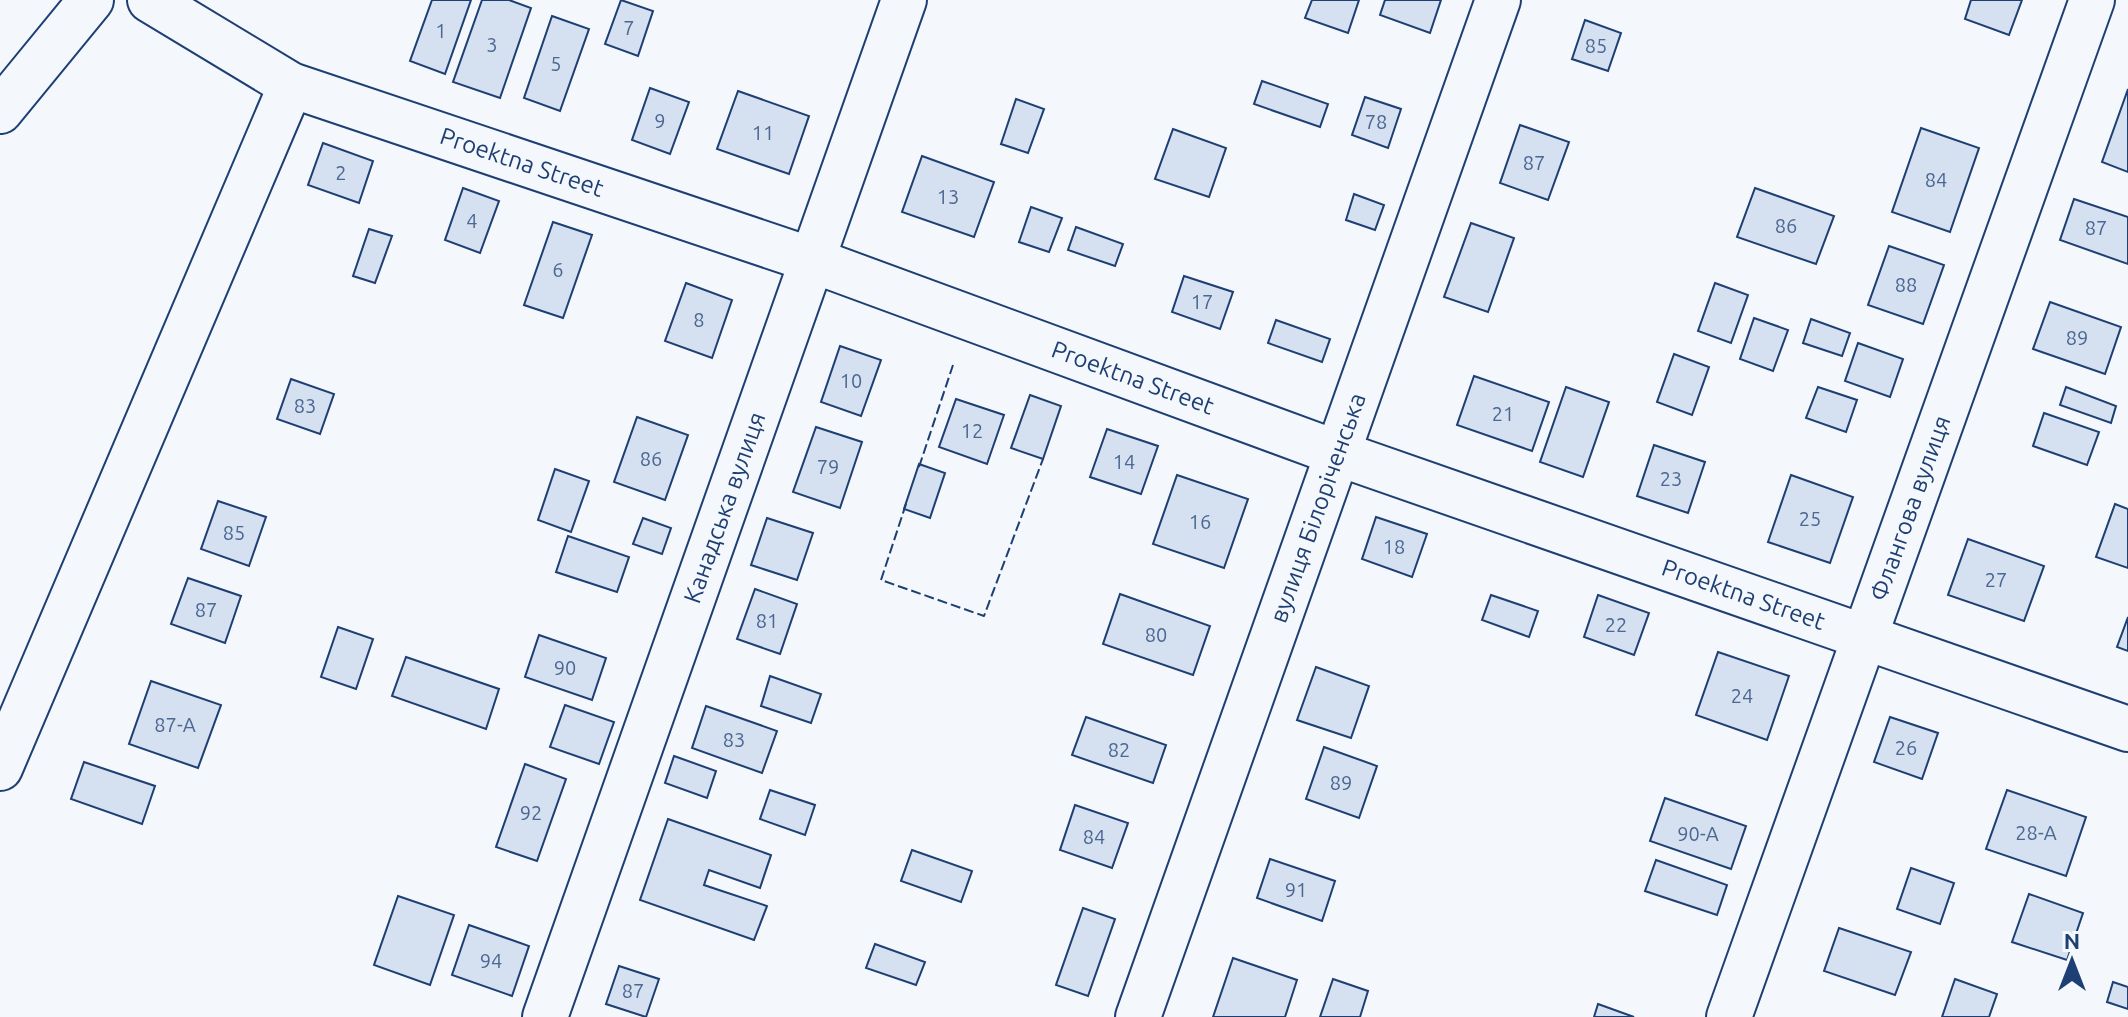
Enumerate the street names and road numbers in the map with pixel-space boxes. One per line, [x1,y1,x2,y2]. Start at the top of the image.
street label: Proektna Street [437,122,608,202]
street label: Proektna Street [1048,335,1218,420]
street label: вулиця Білоріченська [1265,389,1371,626]
street label: Канадська вулиця [678,408,770,607]
street label: Флангова вулиця [1865,412,1956,604]
street label: Proektna Street [1658,553,1829,635]

